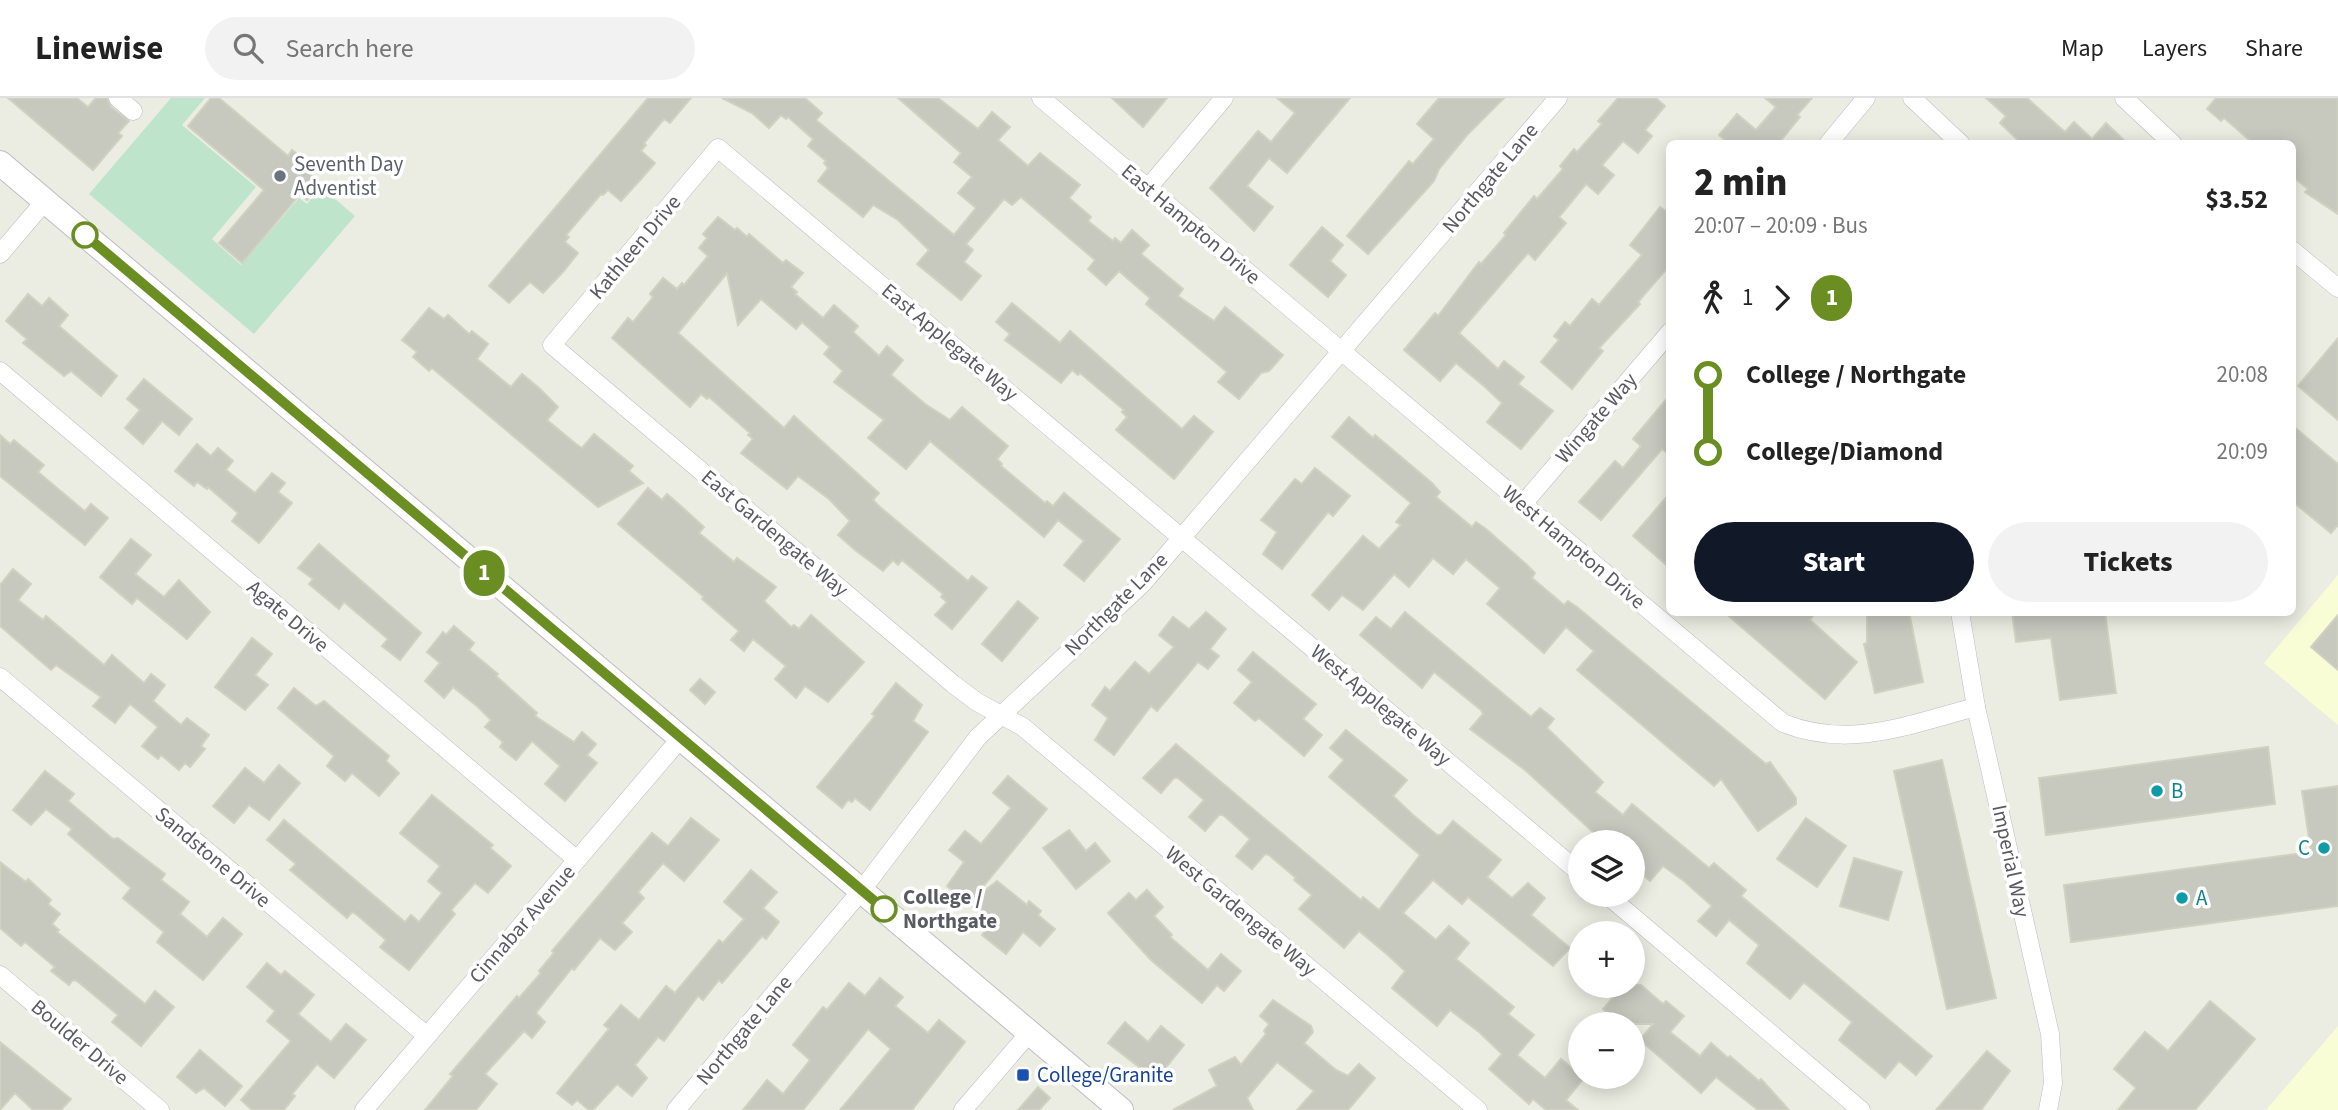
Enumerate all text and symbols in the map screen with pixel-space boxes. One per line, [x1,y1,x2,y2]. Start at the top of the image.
search box [205,17,695,80]
text: Linewise [35,25,163,72]
icon: search [229,29,267,67]
text: Search here [285,30,414,67]
text: Map [2061,31,2104,66]
text: Layers [2142,31,2207,66]
text: Share [2245,31,2303,66]
street label: Northgate Lane [1435,116,1545,240]
place label: Seventh Day Adventist [294,149,404,203]
text: 2 min [1694,156,1787,210]
street label: East Hampton Drive [1115,157,1267,291]
marker: Seventh Day Adventist [272,168,288,184]
text: $3.52 [2205,181,2268,218]
street label: Kathleen Drive [582,188,688,306]
text: 20:07 – 20:09 · Bus [1694,209,1868,242]
unlabelled marker [72,222,98,248]
street label: East Applegate Way [875,276,1025,408]
icon: walk [1694,279,1732,317]
icon: forward [1763,279,1801,317]
text: 1 [1825,280,1838,315]
text: 1 [1742,281,1753,314]
text: College / Northgate [1746,356,1966,393]
text: 20:08 [2217,358,2268,391]
street label: Wingate Way [1548,366,1644,470]
text: College/Diamond [1746,433,1943,470]
text: 20:09 [2217,435,2268,468]
street label: East Gardengate Way [695,462,855,604]
street label: West Hampton Drive [1496,478,1652,616]
button: Start [1694,522,1974,602]
button: Tickets [1988,522,2268,602]
street label: Northgate Lane [1058,546,1174,662]
line badge: 1 [461,550,507,596]
text: 1 [478,555,490,590]
street label: Agate Drive [240,573,336,659]
street label: West Applegate Way [1304,637,1458,773]
place label: B [2171,776,2183,806]
marker: B [2149,783,2165,799]
street label: Sandstone Drive [149,800,277,914]
street label: Imperial Way [1984,802,2038,920]
map controls [1568,830,1645,1089]
button: layers [1568,830,1645,907]
place label: C [2298,833,2310,863]
street label: West Gardengate Way [1159,839,1323,983]
marker: C [2316,840,2332,856]
street label: Cinnabar Avenue [462,858,582,990]
place label: College / Northgate [903,882,997,936]
place label: A [2196,883,2208,913]
marker: A [2174,890,2190,906]
marker: College / Northgate [871,896,897,922]
button: + [1568,921,1645,998]
street label: Northgate Lane [689,968,799,1092]
street label: Boulder Drive [25,992,135,1092]
button: − [1568,1012,1645,1089]
place label: College/Granite [1037,1060,1173,1090]
marker: College/Granite [1015,1067,1031,1083]

